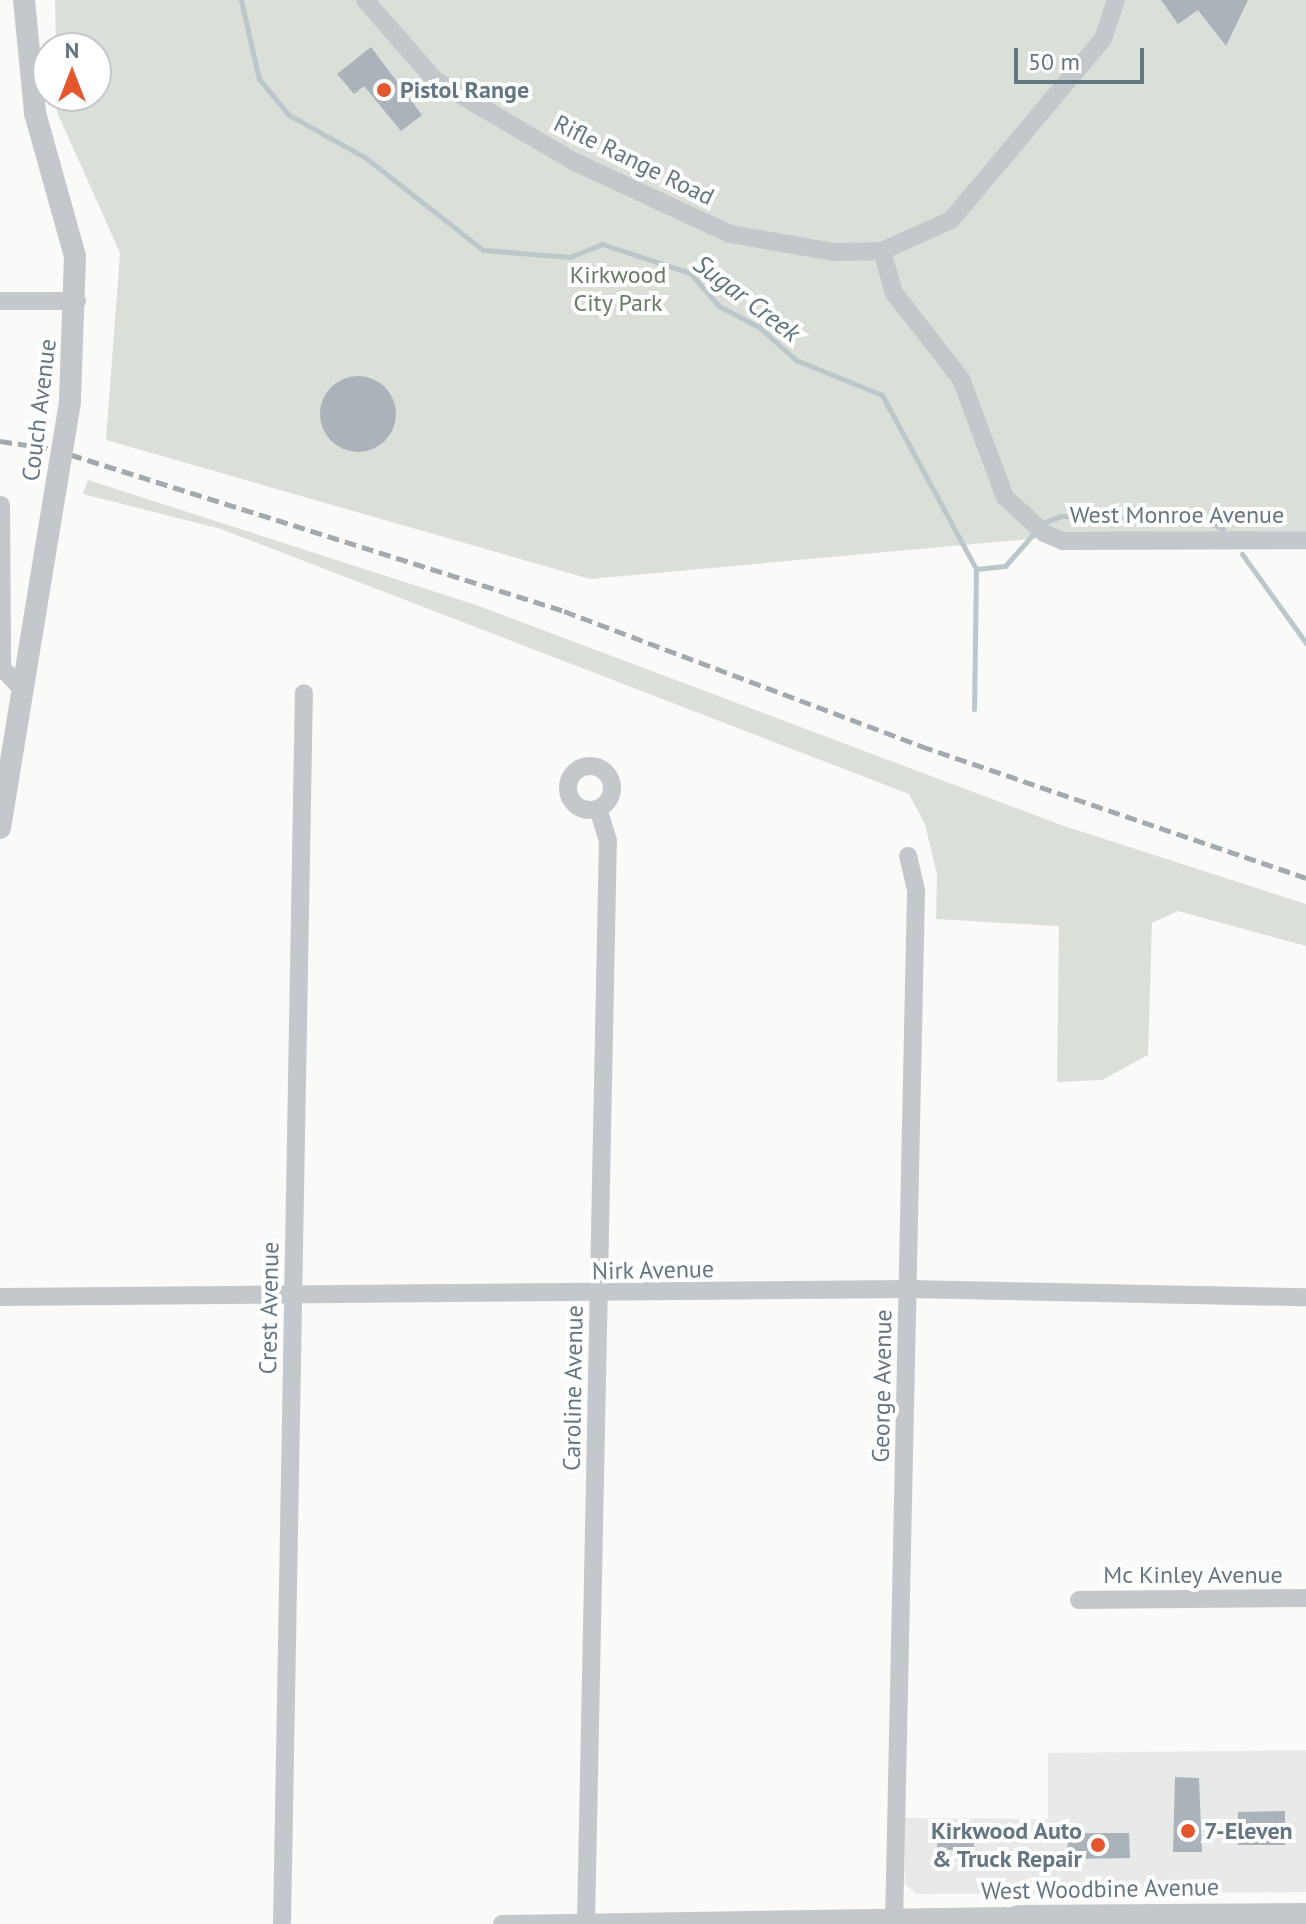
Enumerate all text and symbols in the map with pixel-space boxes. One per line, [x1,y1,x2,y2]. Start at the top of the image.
north arrow [32,32,112,112]
scale bar [1018,32,1148,82]
text: N [65,36,79,64]
text: 50 m [1028,46,1080,77]
place label: Pistol Range [400,76,529,104]
marker: Pistol Range [375,81,393,99]
street label: Rifle Range Road [549,109,719,211]
water label: Sugar Creek [688,248,806,348]
park label: Kirkwood City Park [570,261,666,317]
street label: Couch Avenue [16,337,62,483]
street label: West Monroe Avenue [1069,501,1285,529]
street label: Crest Avenue [253,1241,285,1375]
street label: Nirk Avenue [591,1255,715,1285]
street label: Caroline Avenue [557,1305,589,1471]
street label: George Avenue [866,1309,898,1463]
street label: Mc Kinley Avenue [1102,1561,1284,1589]
place label: Kirkwood Auto & Truck Repair [930,1817,1082,1873]
place label: 7-Eleven [1204,1817,1293,1845]
marker: 7-Eleven [1179,1822,1197,1840]
marker: Kirkwood Auto & Truck Repair [1089,1836,1107,1854]
street label: West Woodbine Avenue [980,1873,1220,1905]

